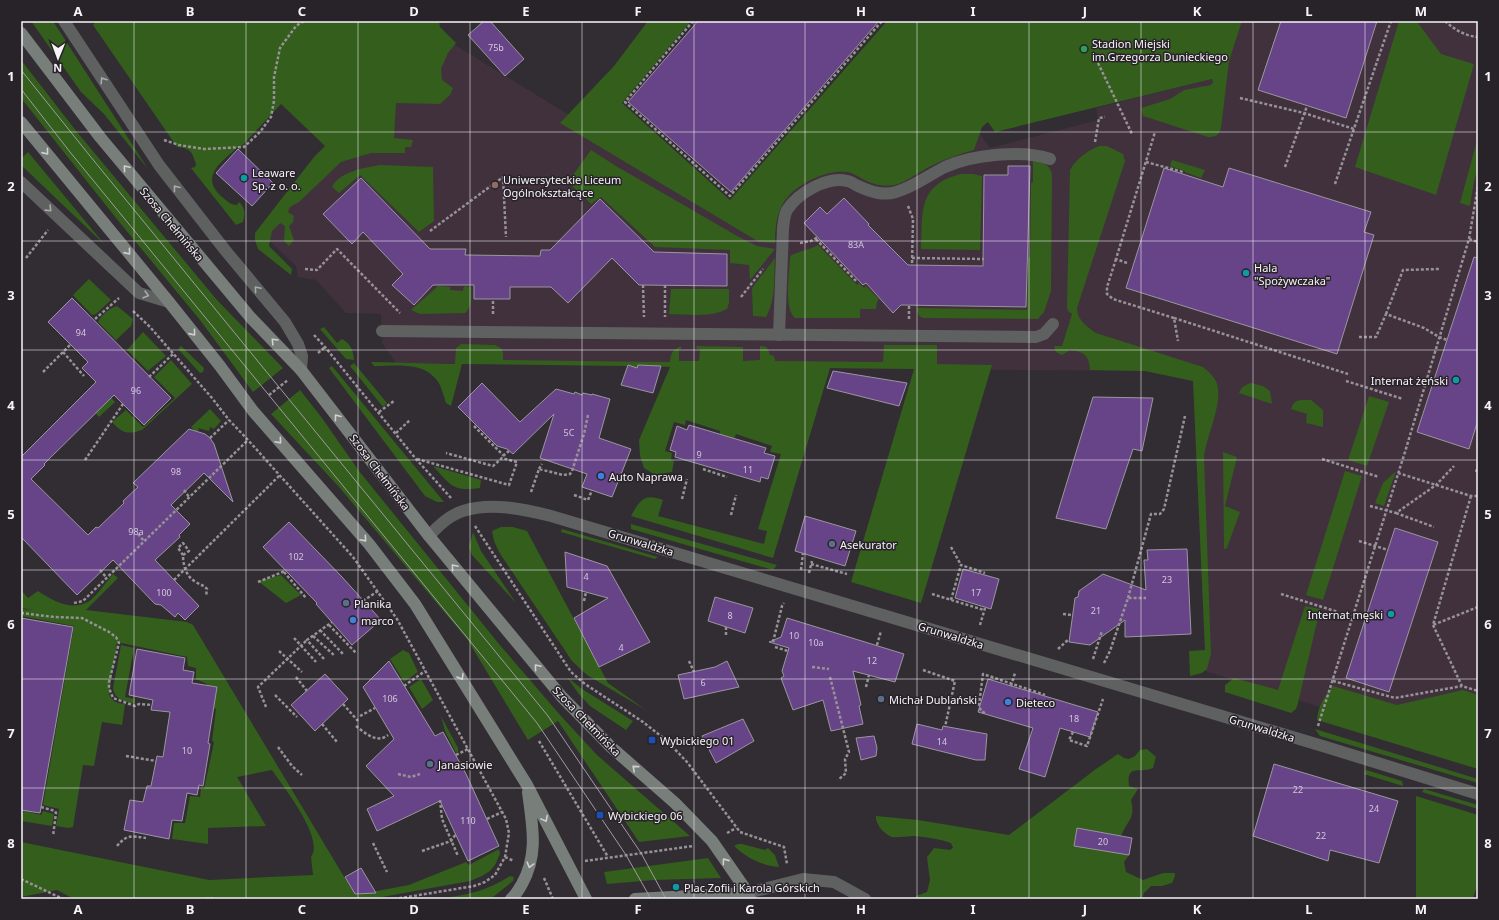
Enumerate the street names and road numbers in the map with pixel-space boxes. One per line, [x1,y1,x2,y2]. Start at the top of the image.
street label: Szosa Chełmińska [137,184,207,264]
street label: Szosa Chełmińska [346,431,414,513]
street label: Grunwaldzka [606,525,676,559]
street label: Grunwaldzka [916,618,986,652]
street label: Szosa Chełmińska [550,683,624,759]
street label: Grunwaldzka [1227,711,1297,745]

